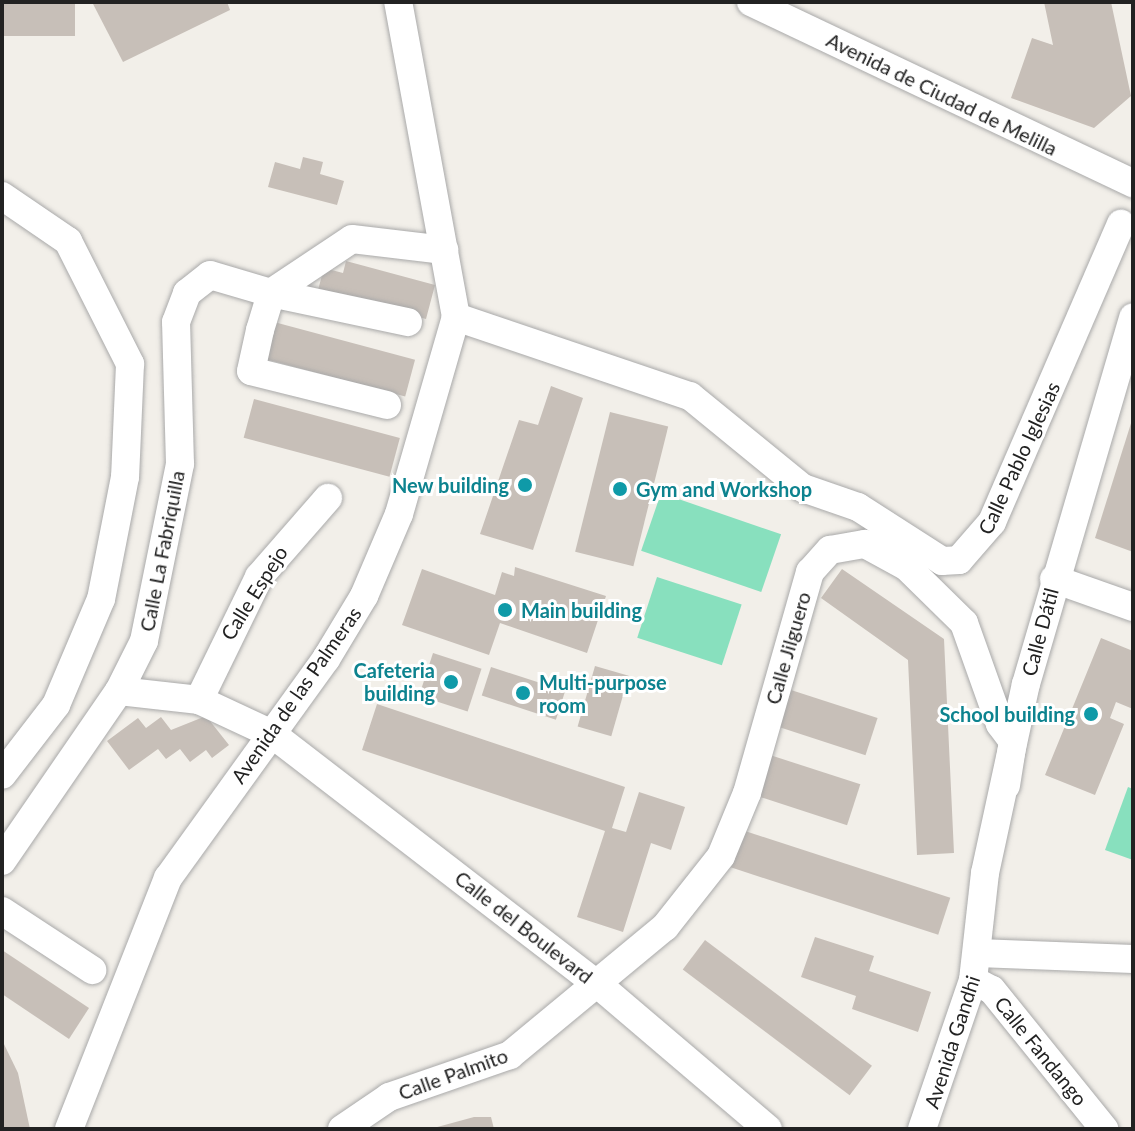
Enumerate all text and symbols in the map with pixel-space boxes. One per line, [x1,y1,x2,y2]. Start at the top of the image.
street label: Avenida de Ciudad de Melilla [823,28,1061,160]
street label: Calle Pablo Iglesias [973,378,1065,538]
street label: Calle La Fabriquilla [135,469,189,633]
place label: New building [392,473,509,497]
marker: New building [516,476,534,494]
place label: Gym and Workshop [636,477,812,501]
marker: Gym and Workshop [611,480,629,498]
street label: Calle Espejo [216,542,292,644]
street label: Calle Dátil [1017,585,1063,679]
street label: Calle Jilguero [760,589,816,707]
place label: Main building [521,598,642,622]
marker: Main building [496,601,514,619]
street label: Avenida de las Palmeras [226,602,366,788]
place label: Cafeteria building [354,658,435,705]
place label: Multi-purpose room [539,670,667,717]
marker: Cafeteria building [442,673,460,691]
marker: Multi-purpose room [514,684,532,702]
place label: School building [939,702,1075,726]
marker: School building [1082,705,1100,723]
street label: Calle del Boulevard [450,866,598,988]
street label: Avenida Gandhi [919,972,985,1112]
street label: Calle Fandango [990,992,1092,1110]
street label: Calle Palmito [395,1043,511,1105]

